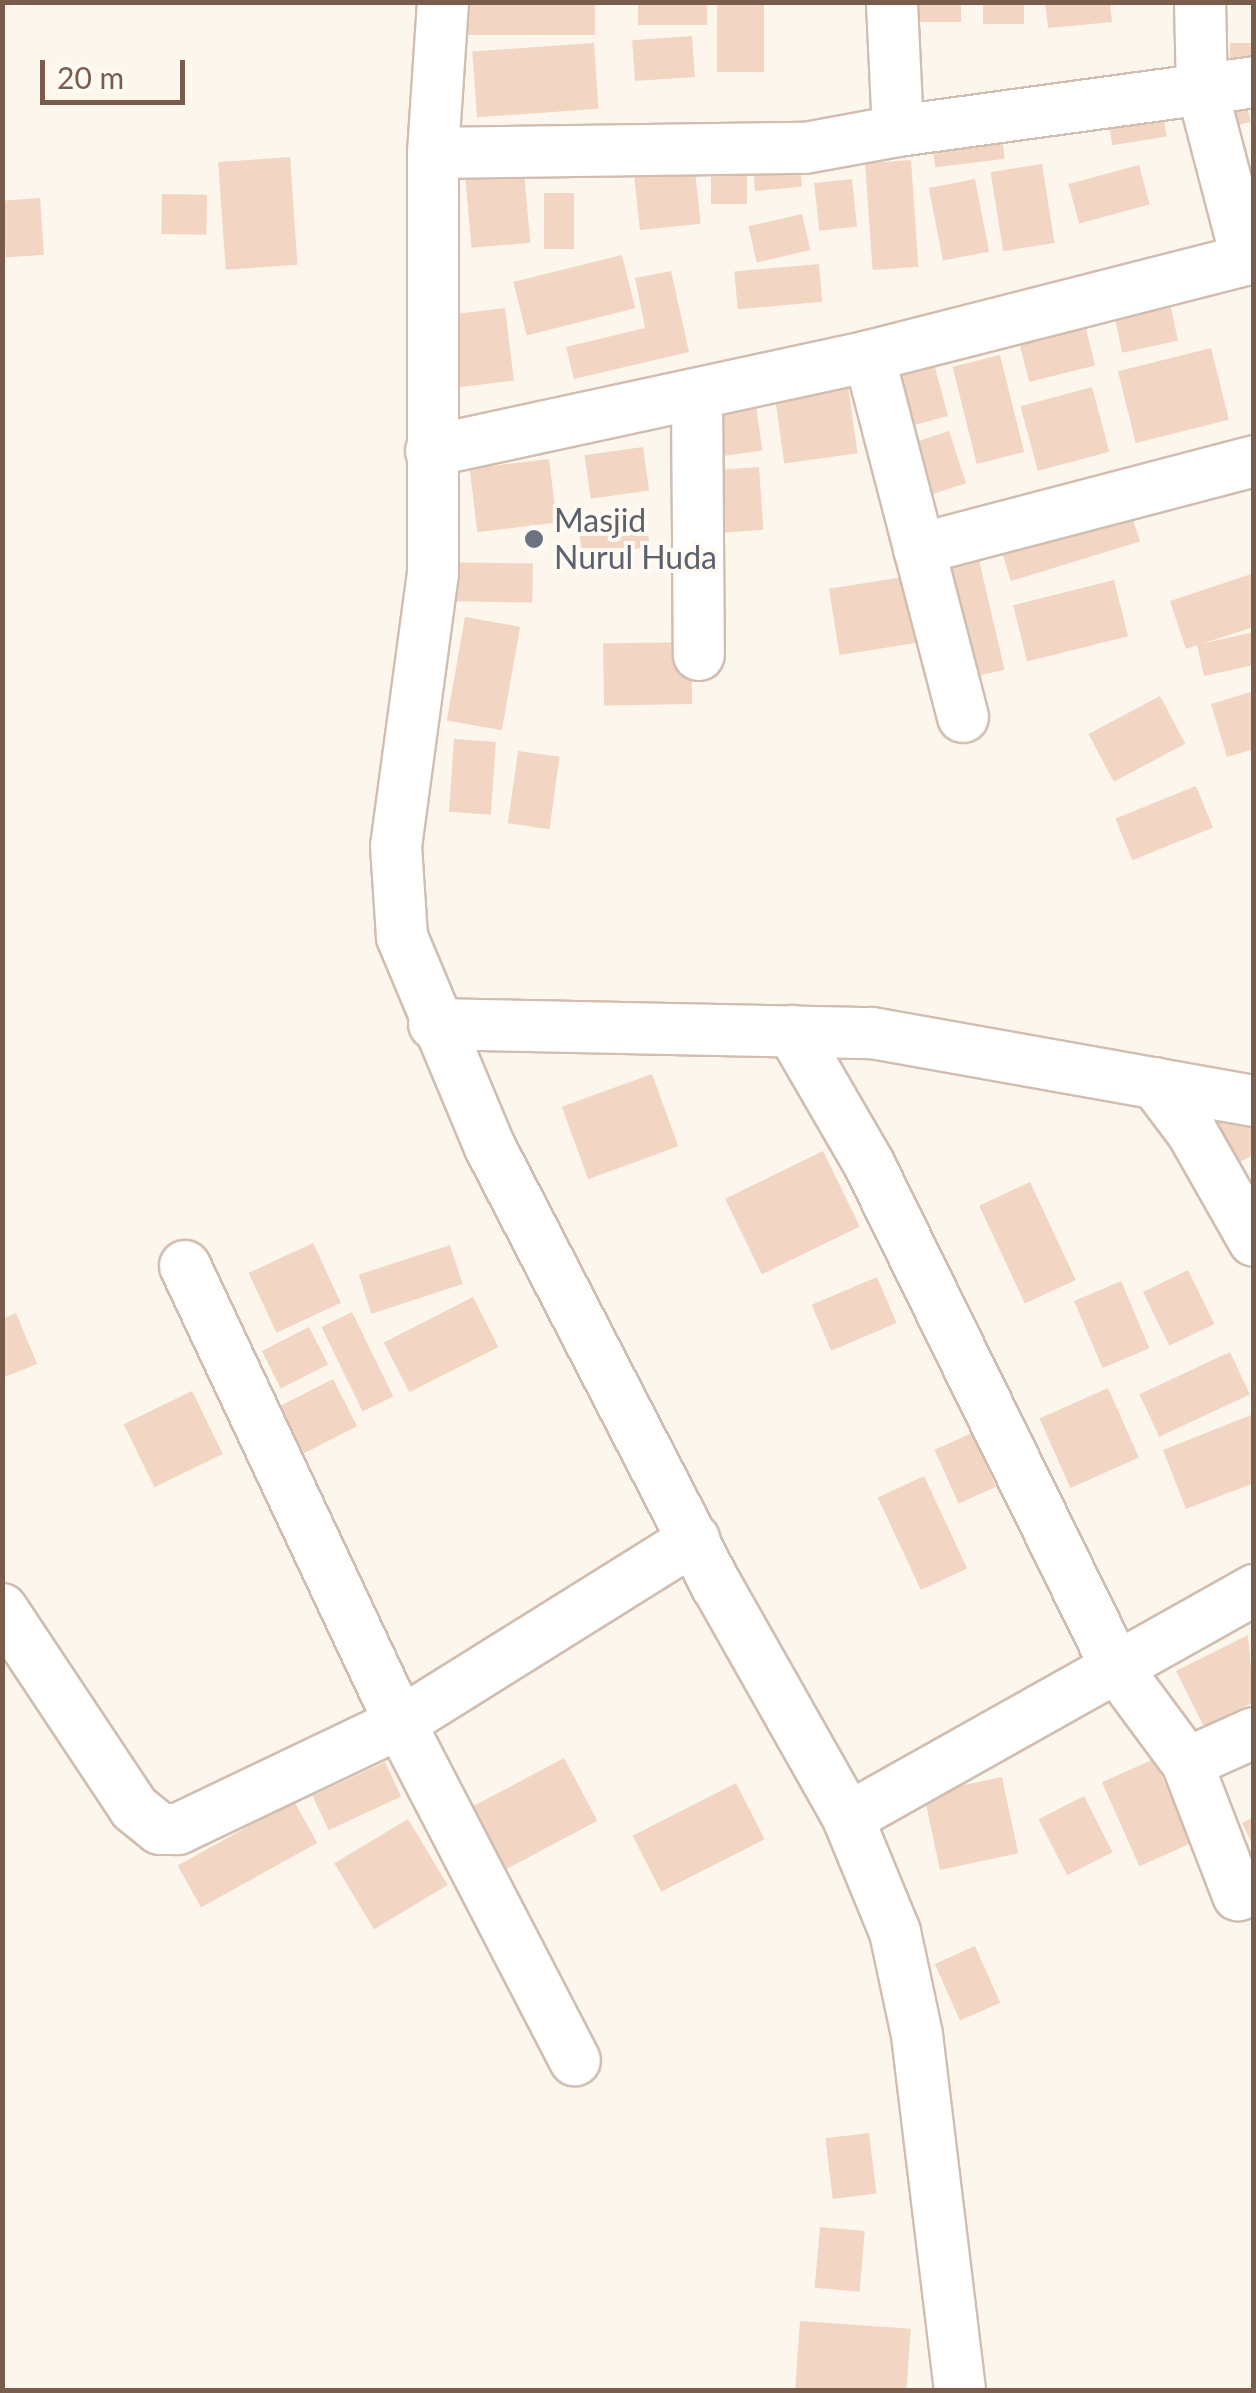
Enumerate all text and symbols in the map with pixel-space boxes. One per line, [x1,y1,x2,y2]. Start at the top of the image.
scale bar [45,40,190,102]
text: 20 m [57,59,124,95]
place label: Masjid Nurul Huda [554,502,717,577]
marker: Masjid Nurul Huda [523,528,545,550]

